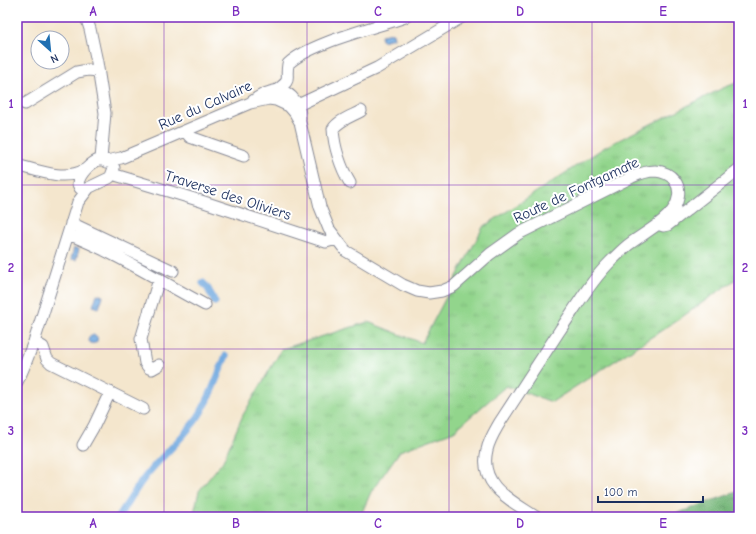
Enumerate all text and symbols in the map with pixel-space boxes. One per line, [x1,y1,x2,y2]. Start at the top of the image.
text: A [89,4,97,19]
text: B [232,4,240,19]
text: C [374,4,382,19]
text: D [516,4,524,19]
text: E [659,4,667,19]
north arrow [30,30,70,70]
text: N [48,51,60,66]
street label: Rue du Calvaire [156,76,255,134]
text: 1 [8,96,14,111]
text: 1 [742,96,748,111]
street label: Route de Fontgamate [510,153,642,227]
street label: Traverse des Oliviers [163,166,293,224]
text: 2 [8,260,14,275]
text: 2 [742,260,748,275]
text: 3 [8,423,14,438]
text: 3 [742,423,748,438]
scale bar [598,478,703,504]
text: 100 m [604,485,637,499]
text: A [89,516,97,531]
text: B [232,516,240,531]
text: C [374,516,382,531]
text: D [516,516,524,531]
text: E [659,516,667,531]

